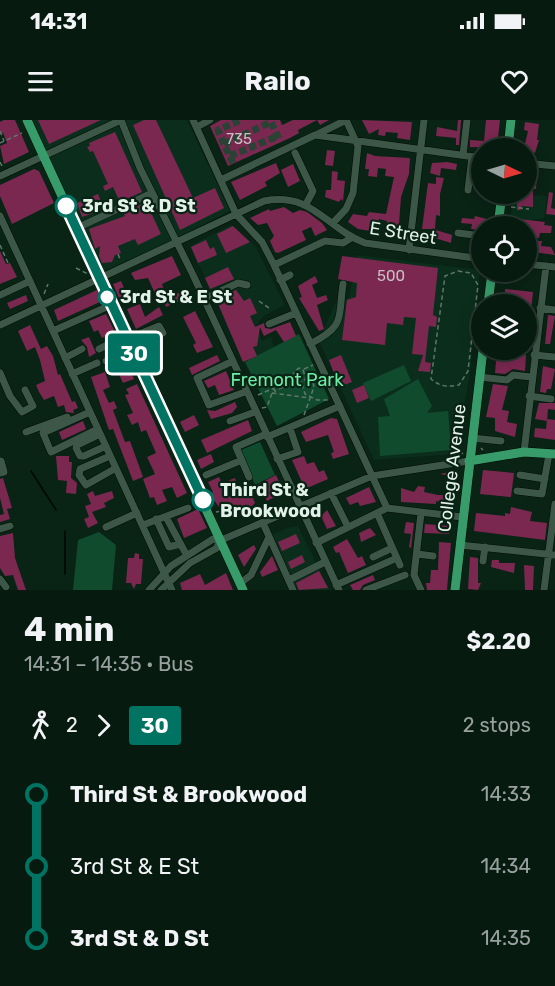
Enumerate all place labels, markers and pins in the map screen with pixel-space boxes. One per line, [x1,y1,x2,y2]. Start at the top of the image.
marker: 3rd St & D St [55,195,77,217]
place label: 3rd St & D St [82,195,196,217]
place label: 3rd St & E St [120,286,232,308]
marker: 3rd St & E St [98,288,116,306]
place label: Third St & Brookwood [220,479,321,522]
marker: Third St & Brookwood [192,489,214,511]

